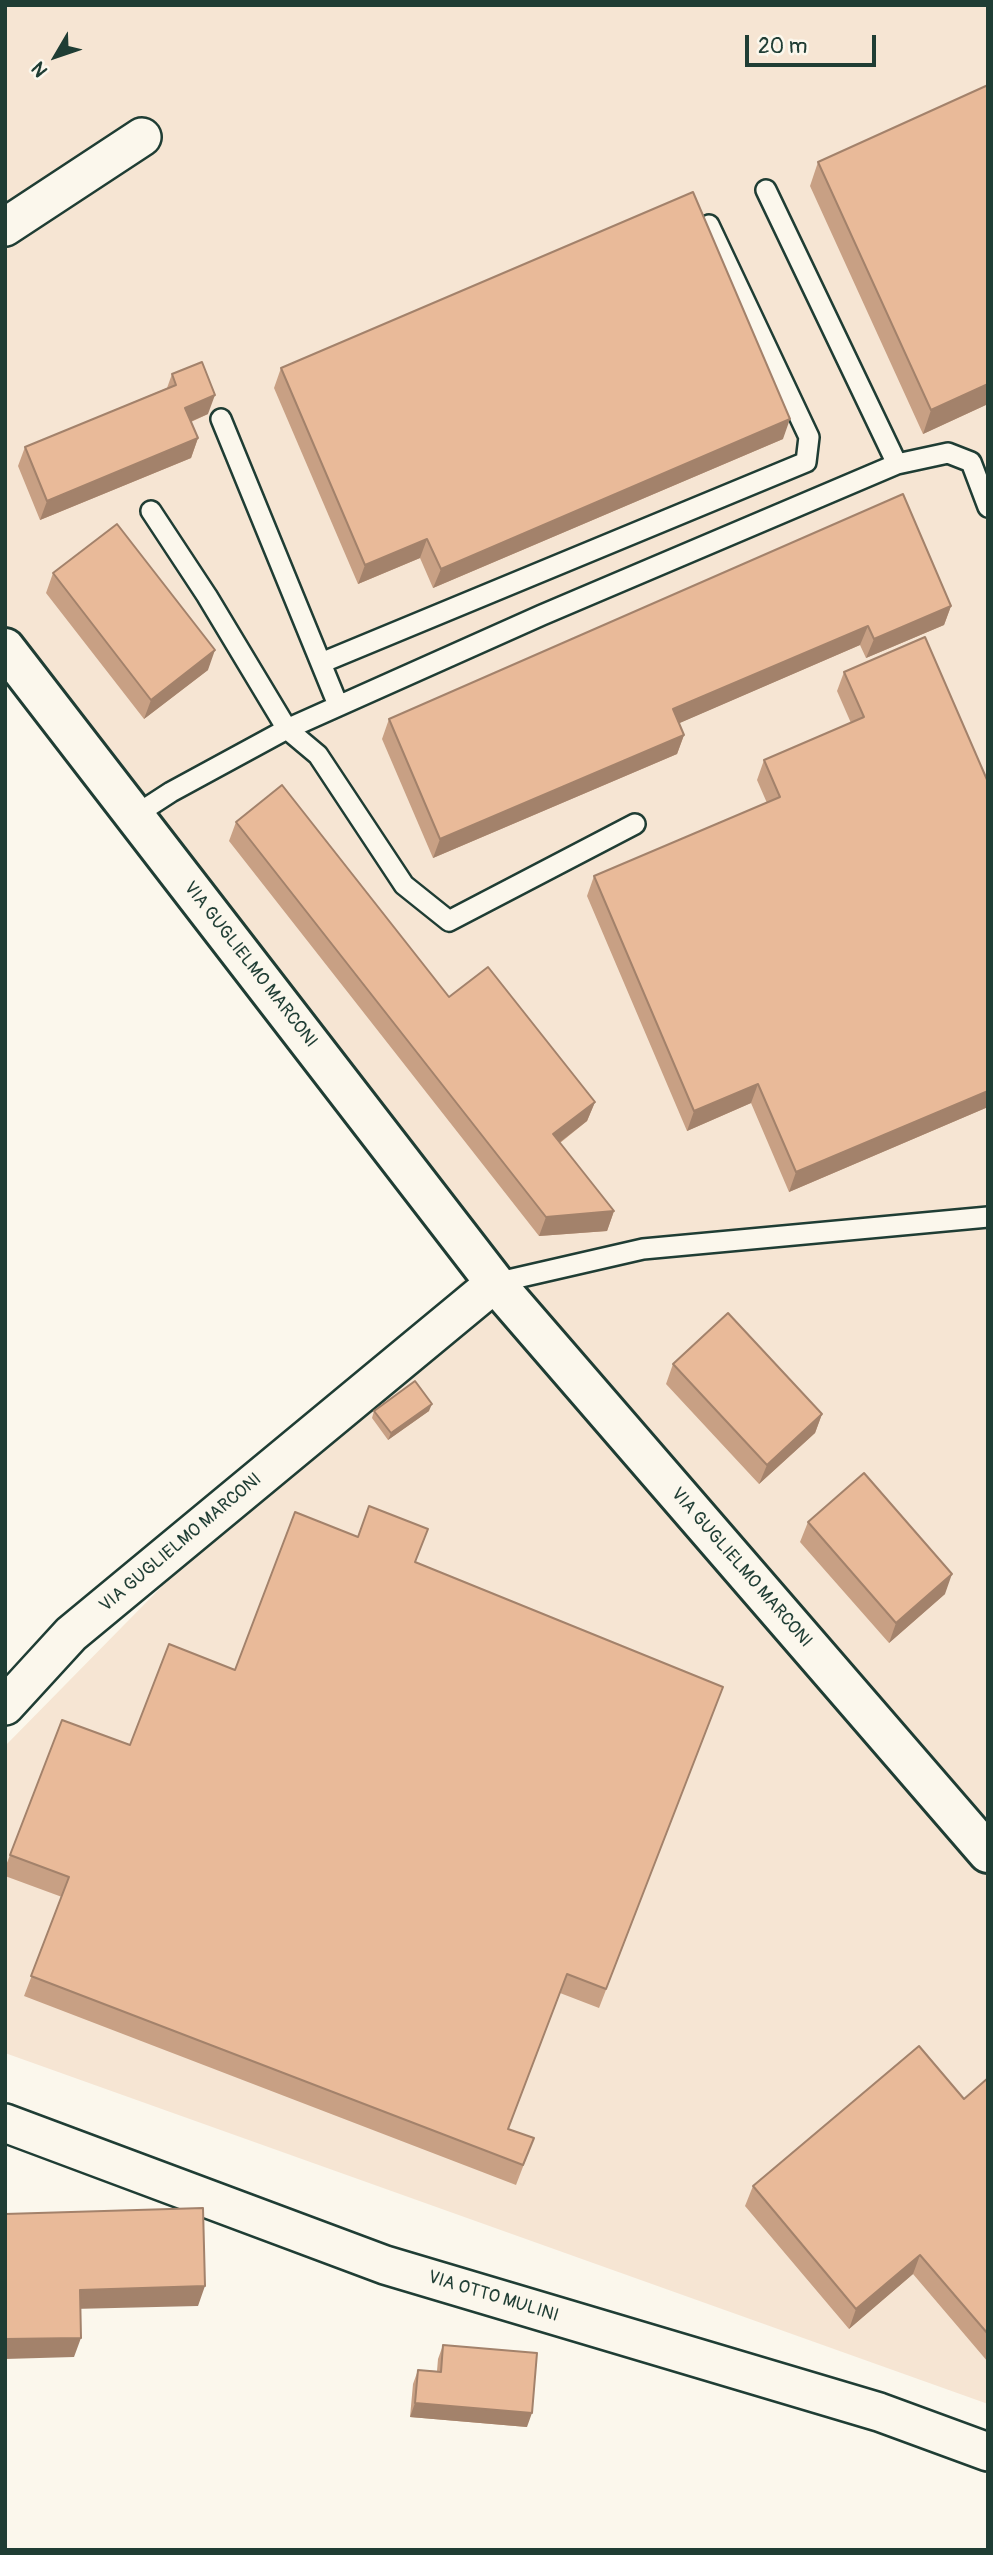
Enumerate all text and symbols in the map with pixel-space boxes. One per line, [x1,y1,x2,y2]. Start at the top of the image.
north arrow [21,21,91,91]
scale bar [748,21,879,65]
text: 20 m [758,33,807,60]
text: N [26,57,53,82]
street label: VIA GUGLIELMO MARCONI [179,878,321,1052]
street label: VIA GUGLIELMO MARCONI [96,1469,266,1617]
street label: VIA GUGLIELMO MARCONI [666,1484,816,1652]
street label: VIA OTTO MULINI [425,2267,561,2327]

